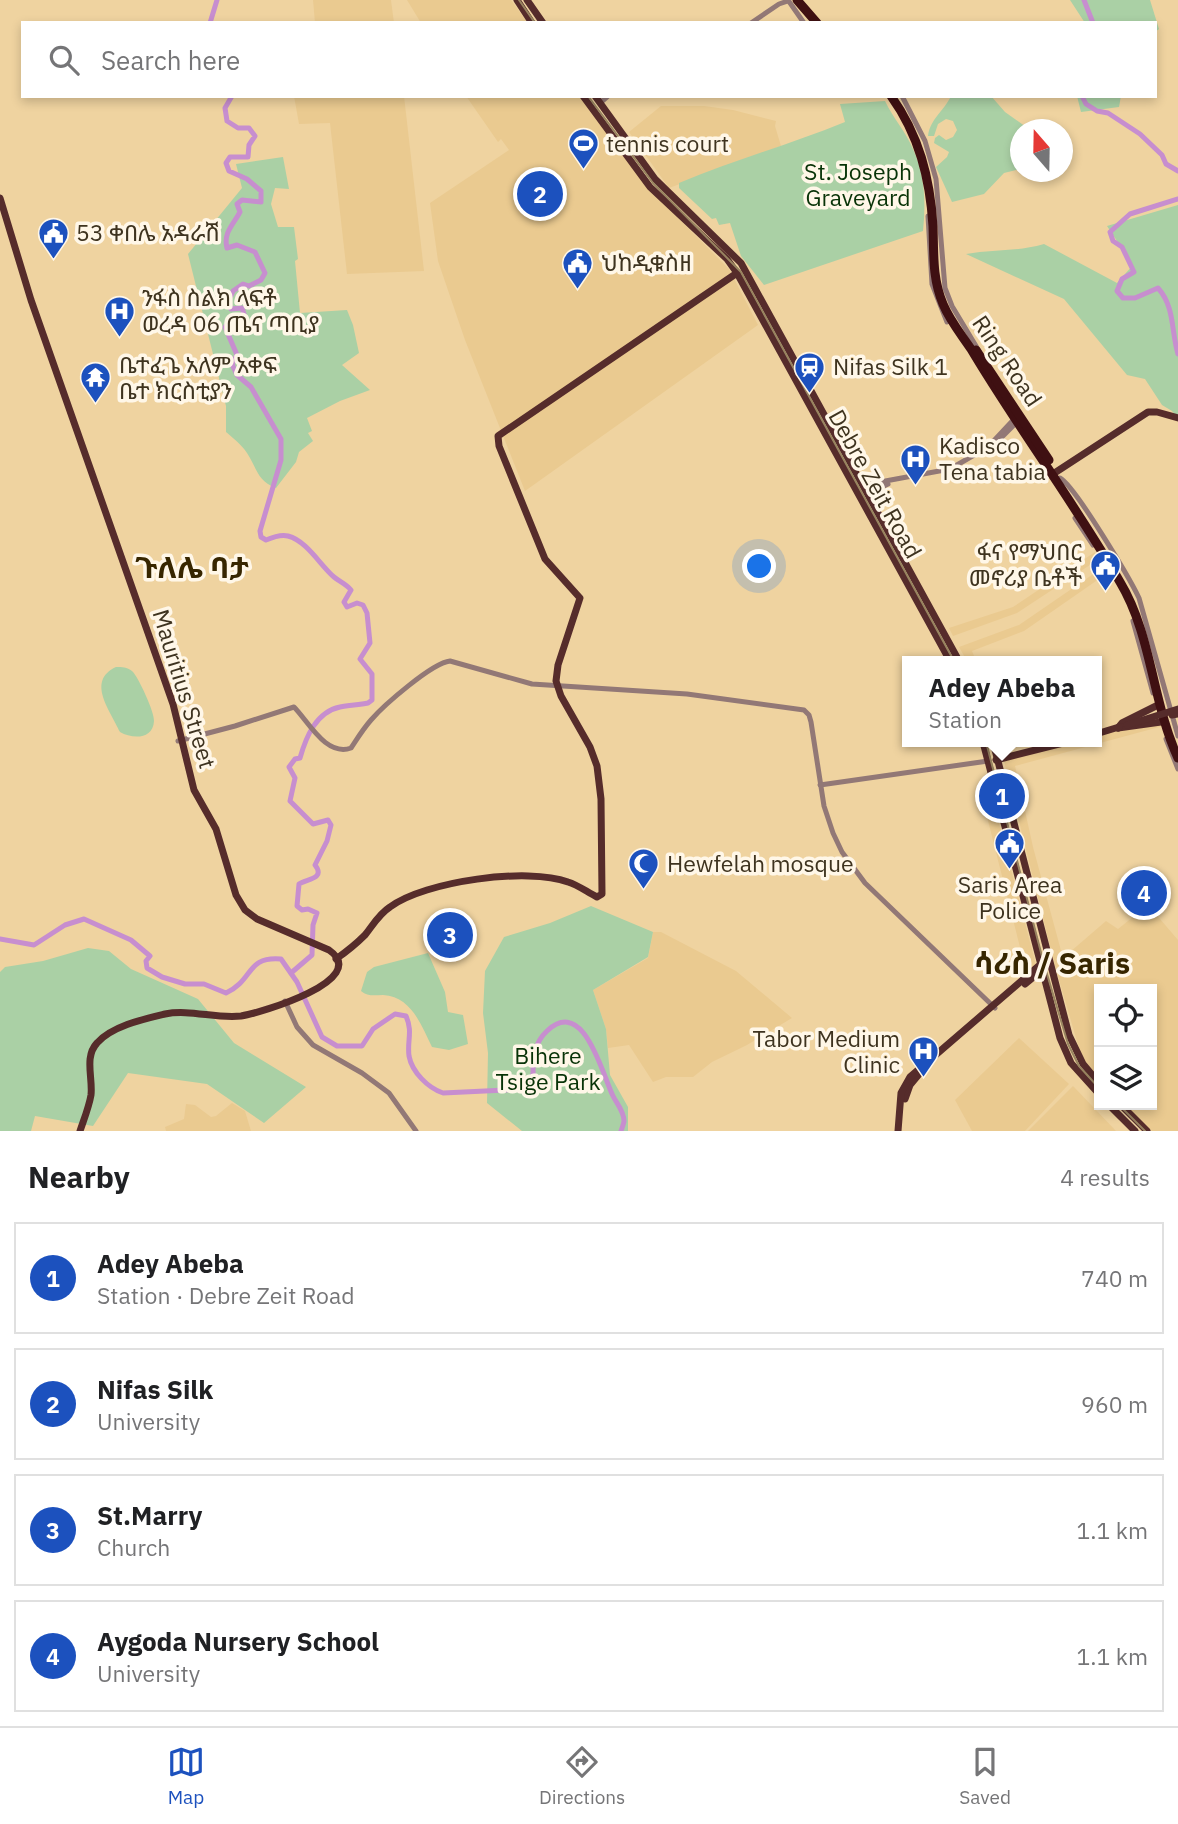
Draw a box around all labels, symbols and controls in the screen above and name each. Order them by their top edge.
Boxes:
search box [21,21,1157,98]
icon: search [45,41,83,79]
text: Search here [101,43,240,77]
north arrow [1010,119,1073,182]
sports icon: tennis court [566,127,600,171]
place label: tennis court [606,128,729,158]
park label: St. Joseph Graveyard [804,156,912,212]
pin: 2 [517,168,563,220]
public building icon: 53 ቀበሌ አዳራሽ [36,216,70,260]
place label: 53 ቀበሌ አዳራሽ [76,217,220,247]
public building icon: ህከዲቁስዘ [561,246,595,290]
place label: ህከዲቁስዘ [601,247,692,277]
place label: ንፋስ ስልክ ላፍቶ ወረዳ 06 ጤና ጣቢያ [142,282,319,338]
hospital icon: ንፋስ ስልክ ላፍቶ ወረዳ 06 ጤና ጣቢያ [102,294,136,338]
street label: Ring Road [966,309,1049,412]
place label: ቤተፈጌ አለም አቀፍ ቤተ ክርስቲያን [119,349,277,405]
station icon: Nifas Silk 1 [793,350,827,394]
place label: Nifas Silk 1 [833,351,948,381]
temple icon: ቤተፈጌ አለም አቀፍ ቤተ ክርስቲያን [79,361,113,405]
street label: Debre Zeit Road [823,404,929,563]
place label: Kadisco Tena tabia [939,430,1046,486]
hospital icon: Kadisco Tena tabia [899,442,933,486]
place label: ፋና የማህበር መኖሪያ ቤቶች [969,536,1082,592]
district label: ጉለሌ ባታ [135,547,249,586]
public building icon: ፋና የማህበር መኖሪያ ቤቶች [1088,548,1122,592]
your location [742,549,776,583]
street label: Mauritius Street [147,606,223,772]
popup [902,656,1102,747]
text: Adey Abeba [929,670,1075,704]
text: Station [929,704,1002,734]
pin: 1 [979,770,1025,822]
public building icon: Saris Area Police [993,827,1027,871]
mosque icon: Hewfelah mosque [627,847,661,891]
place label: Hewfelah mosque [667,848,854,878]
pin: 4 [1121,867,1167,919]
place label: Saris Area Police [958,869,1062,925]
pin: 3 [427,909,473,961]
district label: ሳሪስ / Saris [974,943,1130,982]
map controls [1094,984,1157,1110]
button: locate [1094,984,1157,1047]
place label: Tabor Medium Clinic [753,1023,900,1079]
hospital icon: Tabor Medium Clinic [906,1035,940,1079]
park label: Bihere Tsige Park [495,1040,601,1096]
button: layers [1094,1047,1157,1110]
text: Nearby [28,1157,130,1196]
text: 4 results [1060,1162,1150,1192]
text: Adey Abeba [97,1246,244,1280]
text: 1 [46,1263,60,1293]
text: 740 m [1081,1263,1148,1293]
text: Station · Debre Zeit Road [97,1280,355,1310]
text: Nifas Silk [97,1372,213,1406]
text: 2 [46,1389,60,1419]
text: 960 m [1081,1389,1148,1419]
text: University [97,1406,200,1436]
text: St.Marry [97,1498,202,1532]
text: 3 [46,1515,60,1545]
text: 1.1 km [1077,1515,1148,1545]
text: Church [97,1532,170,1562]
text: Aygoda Nursery School [97,1624,379,1658]
text: 4 [46,1641,60,1671]
text: 1.1 km [1077,1641,1148,1671]
text: University [97,1658,200,1688]
tab: Map [167,1743,205,1809]
tab: Directions [539,1743,625,1809]
tab: Saved [959,1743,1011,1809]

